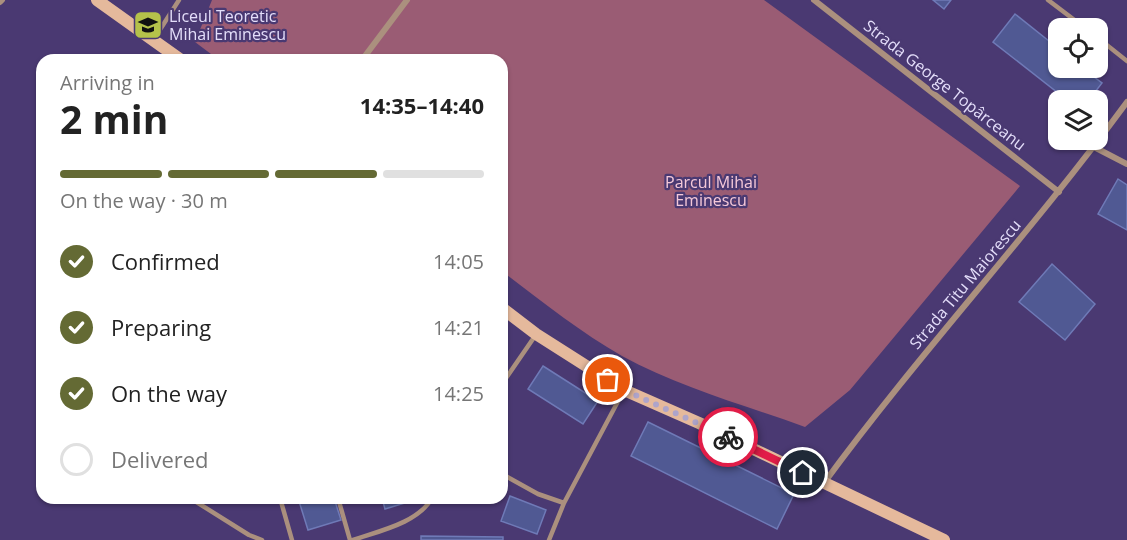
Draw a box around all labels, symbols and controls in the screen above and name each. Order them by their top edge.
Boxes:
place label: Liceul Teoretic Mihai Eminescu [169,5,286,45]
school or university icon: Liceul Teoretic Mihai Eminescu [132,9,164,41]
street label: Strada George Topârceanu [859,15,1031,155]
map controls [1048,18,1108,150]
button: locate [1048,18,1108,78]
text: Arriving in [60,69,155,96]
text: 14:35–14:40 [360,90,484,120]
button: layers [1048,90,1108,150]
text: 2 min [60,92,168,145]
park label: Parcul Mihai Eminescu [665,171,757,211]
text: On the way · 30 m [60,187,228,214]
street label: Strada Titu Maiorescu [904,215,1026,353]
icon: check [60,245,93,278]
text: Confirmed [111,246,220,276]
text: 14:05 [433,248,484,275]
icon: check [60,311,93,344]
text: Preparing [111,312,211,342]
text: 14:21 [433,314,484,341]
pin [582,354,633,405]
icon: bag [591,363,624,396]
icon: check [60,377,93,410]
text: On the way [111,378,227,408]
text: 14:25 [433,380,484,407]
courier [698,407,758,467]
icon: bike [712,421,745,454]
text: Delivered [111,444,209,474]
pin [777,447,828,498]
icon: home [786,456,819,489]

